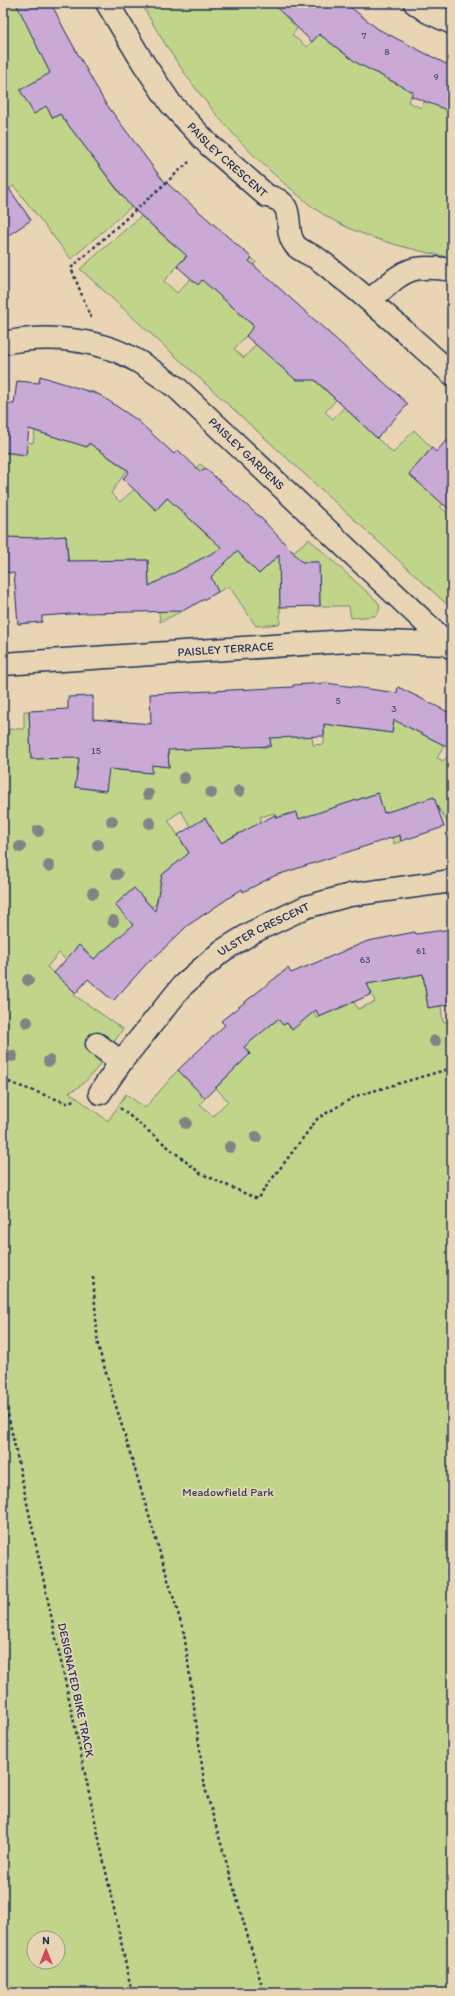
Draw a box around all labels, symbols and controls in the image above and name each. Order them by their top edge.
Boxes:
house number: 7 [362,29,367,42]
house number: 8 [384,45,390,58]
house number: 9 [433,70,439,83]
street label: PAISLEY CRESCENT [184,119,271,200]
street label: PAISLEY GARDENS [206,415,288,493]
street label: PAISLEY TERRACE [177,639,274,659]
house number: 5 [335,694,341,707]
house number: 3 [391,702,397,715]
house number: 15 [91,744,101,757]
street label: ULSTER CRESCENT [214,899,312,959]
house number: 61 [416,944,426,957]
house number: 63 [360,953,371,966]
park label: Meadowfield Park [182,1485,275,1499]
street label: DESIGNATED BIKE TRACK [55,1621,97,1759]
north arrow [26,1930,66,1970]
text: N [42,1934,50,1947]

